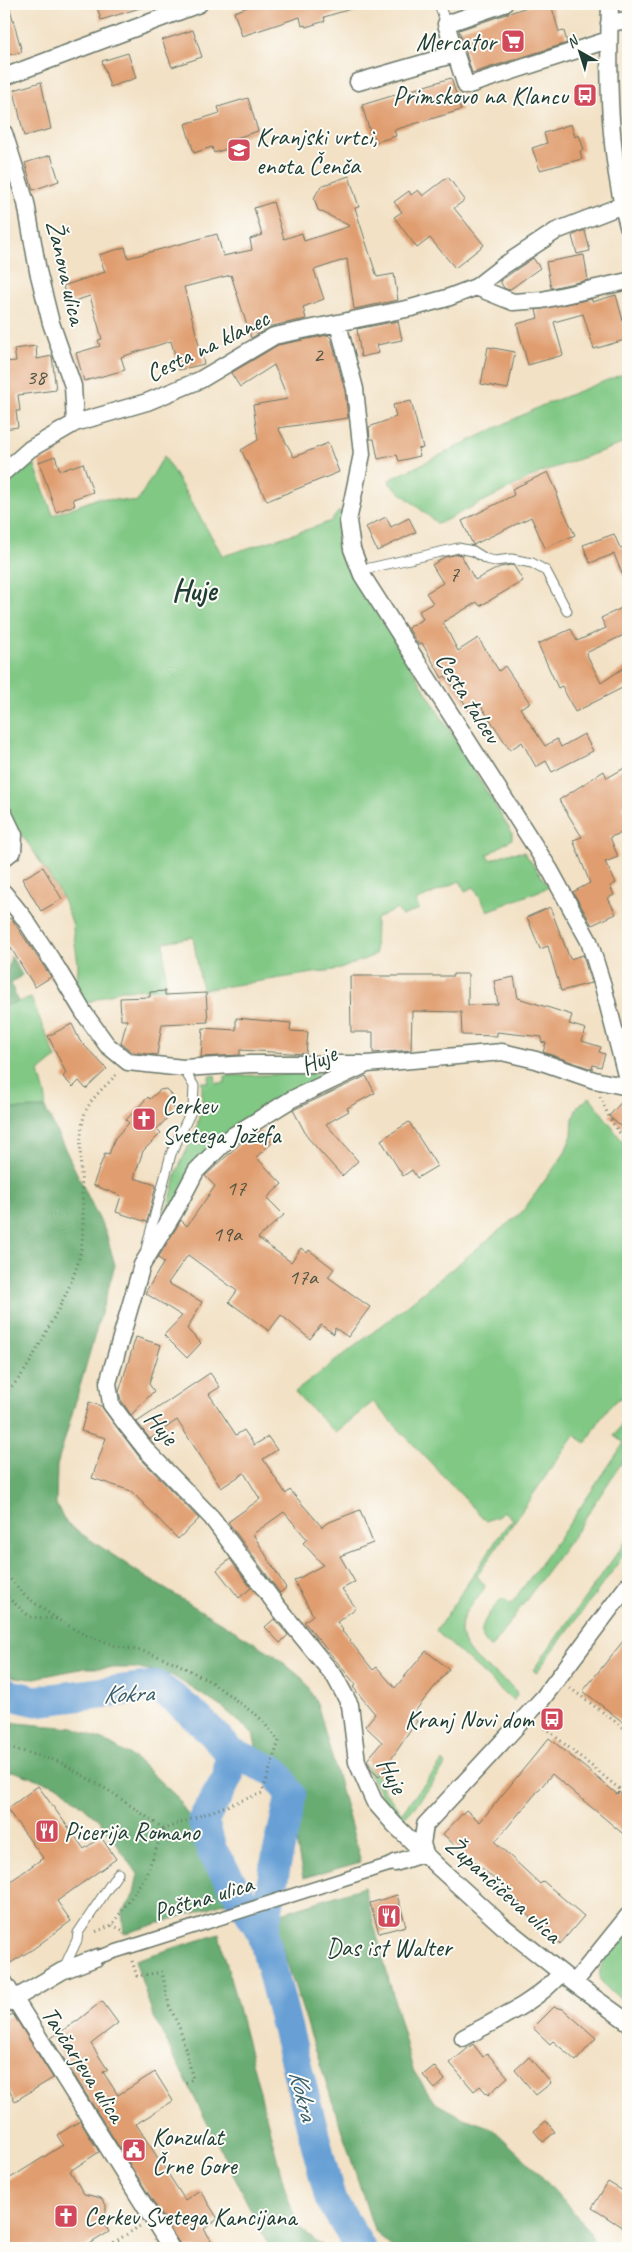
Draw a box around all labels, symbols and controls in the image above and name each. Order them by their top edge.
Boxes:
place label: Mercator [416,26,499,58]
supermarket icon: Mercator [500,28,526,54]
north arrow [554,28,604,78]
text: N [563,31,583,52]
place label: Primskovo na Klancu [393,80,570,112]
bus stop icon: Primskovo na Klancu [572,82,598,108]
place label: Kranjski vrtci, enota Čenča [256,121,378,182]
school or university icon: Kranjski vrtci, enota Čenča [226,137,252,163]
street label: Žanova ulica [39,217,94,330]
street label: Cesta na klanec [141,302,275,389]
house number: 2 [313,341,325,369]
house number: 38 [26,363,48,391]
house number: 7 [449,560,460,588]
district label: Huje [172,571,218,609]
street label: Cesta talcev [428,646,510,751]
street label: Huje [295,1037,343,1082]
place label: Cerkev Svetega Jožefa [162,1090,282,1151]
church icon: Cerkev Svetega Jožefa [131,1106,157,1132]
house number: 17 [226,1174,247,1202]
house number: 19a [212,1220,243,1248]
house number: 17a [288,1263,319,1291]
street label: Huje [137,1403,187,1453]
water label: Kokra [102,1676,156,1711]
place label: Kranj Novi dom [405,1704,535,1736]
bus stop icon: Kranj Novi dom [539,1706,565,1732]
street label: Huje [369,1752,416,1801]
place label: Picerija Romano [64,1816,201,1848]
restaurant icon: Picerija Romano [34,1818,60,1844]
street label: Župančičeva ulica [439,1829,570,1952]
street label: Poštna ulica [150,1867,259,1928]
restaurant icon: Das ist Walter [376,1903,402,1929]
place label: Das ist Walter [326,1932,454,1964]
street label: Tavčarjeva ulica [34,2001,134,2131]
water label: Kokra [281,2067,326,2126]
place label: Konzulat Črne Gore [152,2121,238,2182]
public building icon: Konzulat Črne Gore [121,2137,147,2163]
place label: Cerkev Svetega Kancijana [84,2201,299,2233]
church icon: Cerkev Svetega Kancijana [53,2203,79,2229]

